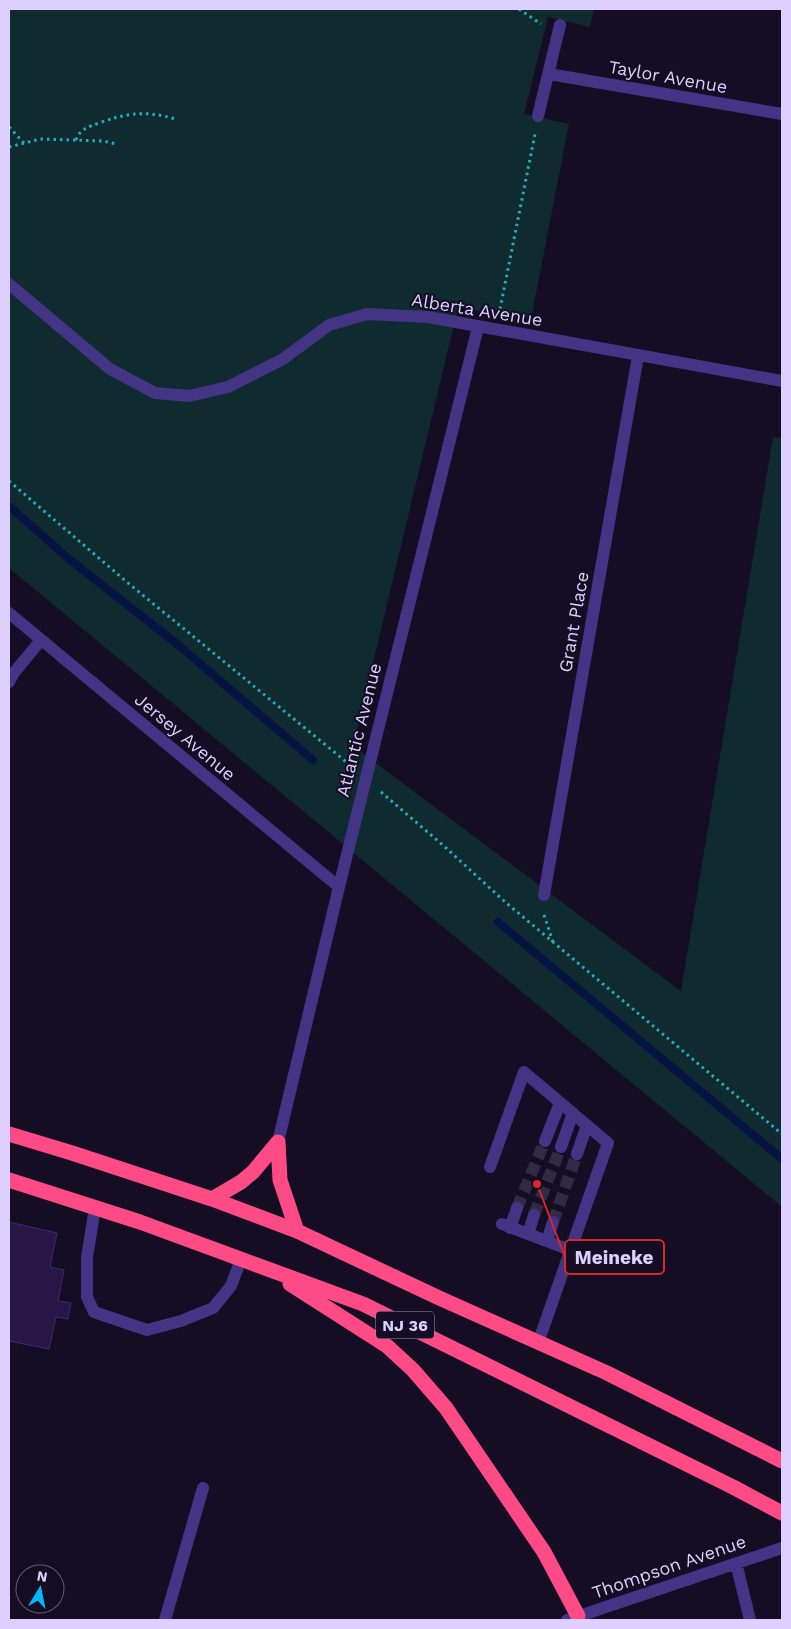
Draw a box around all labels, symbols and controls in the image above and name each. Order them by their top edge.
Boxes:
street label: Taylor Avenue [607,56,729,97]
street label: Alberta Avenue [410,289,544,330]
street label: Grant Place [554,570,593,674]
street label: Atlantic Avenue [332,661,385,799]
street label: Jersey Avenue [131,688,240,785]
callout: Meineke [565,1240,664,1274]
text: Meineke [575,1246,653,1269]
road number: NJ 36 [376,1312,434,1338]
street label: Thompson Avenue [589,1530,749,1603]
north arrow [15,1564,65,1614]
text: N [36,1567,49,1585]

